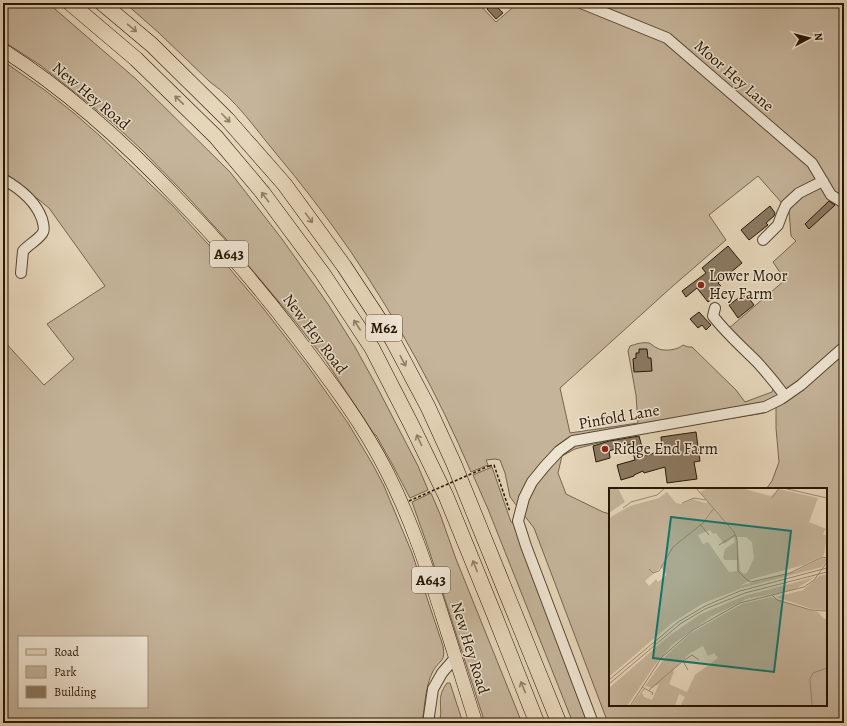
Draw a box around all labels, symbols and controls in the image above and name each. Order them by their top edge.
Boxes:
north arrow [789,18,829,58]
one-way arrow [126,24,137,33]
text: N [810,32,826,42]
street label: Moor Hey Lane [689,35,779,117]
street label: New Hey Road [47,57,135,135]
one-way arrow [174,95,184,105]
one-way arrow [221,113,231,123]
one-way arrow [261,191,270,202]
one-way arrow [304,212,313,223]
road number: A643 [210,241,248,267]
place label: Lower Moor Hey Farm [709,265,788,305]
marker: Lower Moor Hey Farm [696,280,706,290]
street label: New Hey Road [278,289,353,379]
road number: M62 [366,315,402,341]
one-way arrow [353,320,361,331]
one-way arrow [400,355,408,367]
street label: Pinfold Lane [577,399,661,435]
one-way arrow [415,434,422,446]
place label: Ridge End Farm [613,438,718,460]
marker: Ridge End Farm [600,444,610,454]
inset map [609,488,827,706]
one-way arrow [470,561,478,573]
road number: A643 [412,567,450,593]
street label: New Hey Road [446,599,495,697]
legend [18,636,148,708]
text: Road [54,644,80,660]
text: Park [54,664,77,680]
one-way arrow [519,681,527,693]
text: Building [54,684,96,700]

